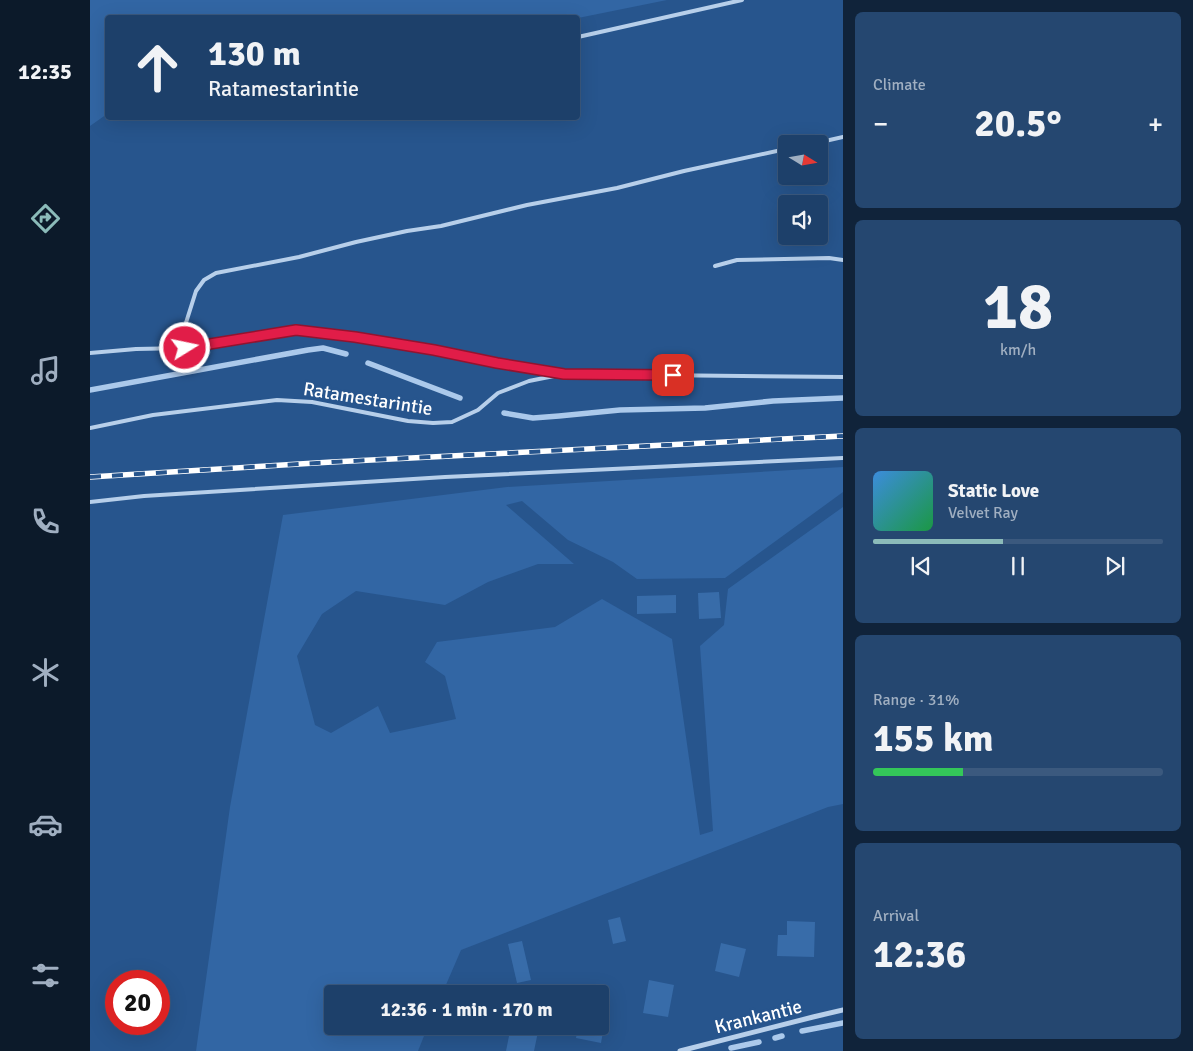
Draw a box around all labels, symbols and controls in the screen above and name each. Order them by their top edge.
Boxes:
text: 130 m [208,32,301,75]
icon: ahead [125,35,190,100]
text: 12:35 [18,58,72,85]
text: Ratamestarintie [208,75,359,102]
text: Climate [873,75,926,95]
text: 20.5° [974,100,1062,147]
text: − [873,107,888,141]
text: + [1148,107,1163,141]
north arrow [778,135,828,185]
map controls [778,135,828,245]
button: sound [778,195,828,245]
icon: directions [28,201,63,236]
text: 18 [983,267,1053,347]
position arrow [158,321,210,373]
text: km/h [1000,340,1036,360]
icon: music [28,353,63,388]
pin [652,354,694,396]
icon: arrive [659,361,687,389]
street label: Ratamestarintie [302,377,434,421]
text: Static Love [948,479,1039,503]
text: Velvet Ray [948,503,1018,523]
icon: phone [28,504,63,539]
icon: previous [907,552,935,580]
icon: pause [1004,552,1032,580]
icon: next [1101,552,1129,580]
icon: climate [28,655,63,690]
text: Range · 31% [873,690,959,710]
text: 155 km [873,715,994,762]
icon: car [28,807,63,842]
text: Arrival [873,906,919,926]
text: 12:36 [873,931,966,978]
icon: filters [28,958,63,993]
speed limit sign: 20 [105,970,170,1035]
street label: Krankantie [712,995,804,1039]
text: 12:36 · 1 min · 170 m [380,998,553,1022]

